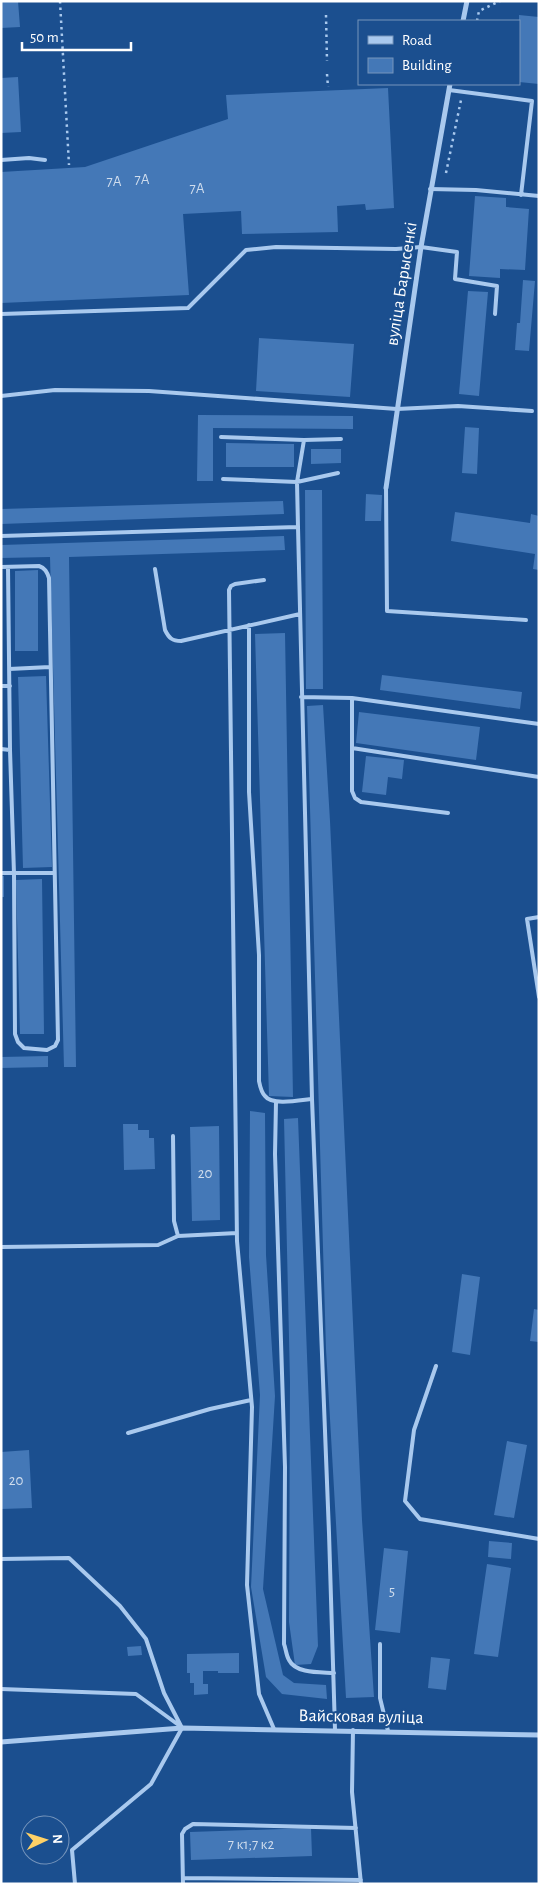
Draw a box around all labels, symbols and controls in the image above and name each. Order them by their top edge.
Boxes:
scale bar [22,20,131,52]
legend [358,20,520,85]
text: 50 m [30,30,59,45]
text: Road [402,33,432,48]
text: Building [402,58,452,73]
house number: 7А [134,172,150,187]
house number: 7А [106,174,122,189]
house number: 7А [189,181,205,196]
street label: вуліца Барысенкі [383,221,421,347]
house number: 20 [198,1166,212,1181]
house number: 20 [9,1473,23,1488]
house number: 5 [389,1584,395,1599]
street label: Вайсковая вуліца [298,1707,424,1727]
north arrow [20,1815,70,1865]
text: N [50,1834,64,1845]
house number: 7 к1;7 к2 [228,1837,274,1852]

